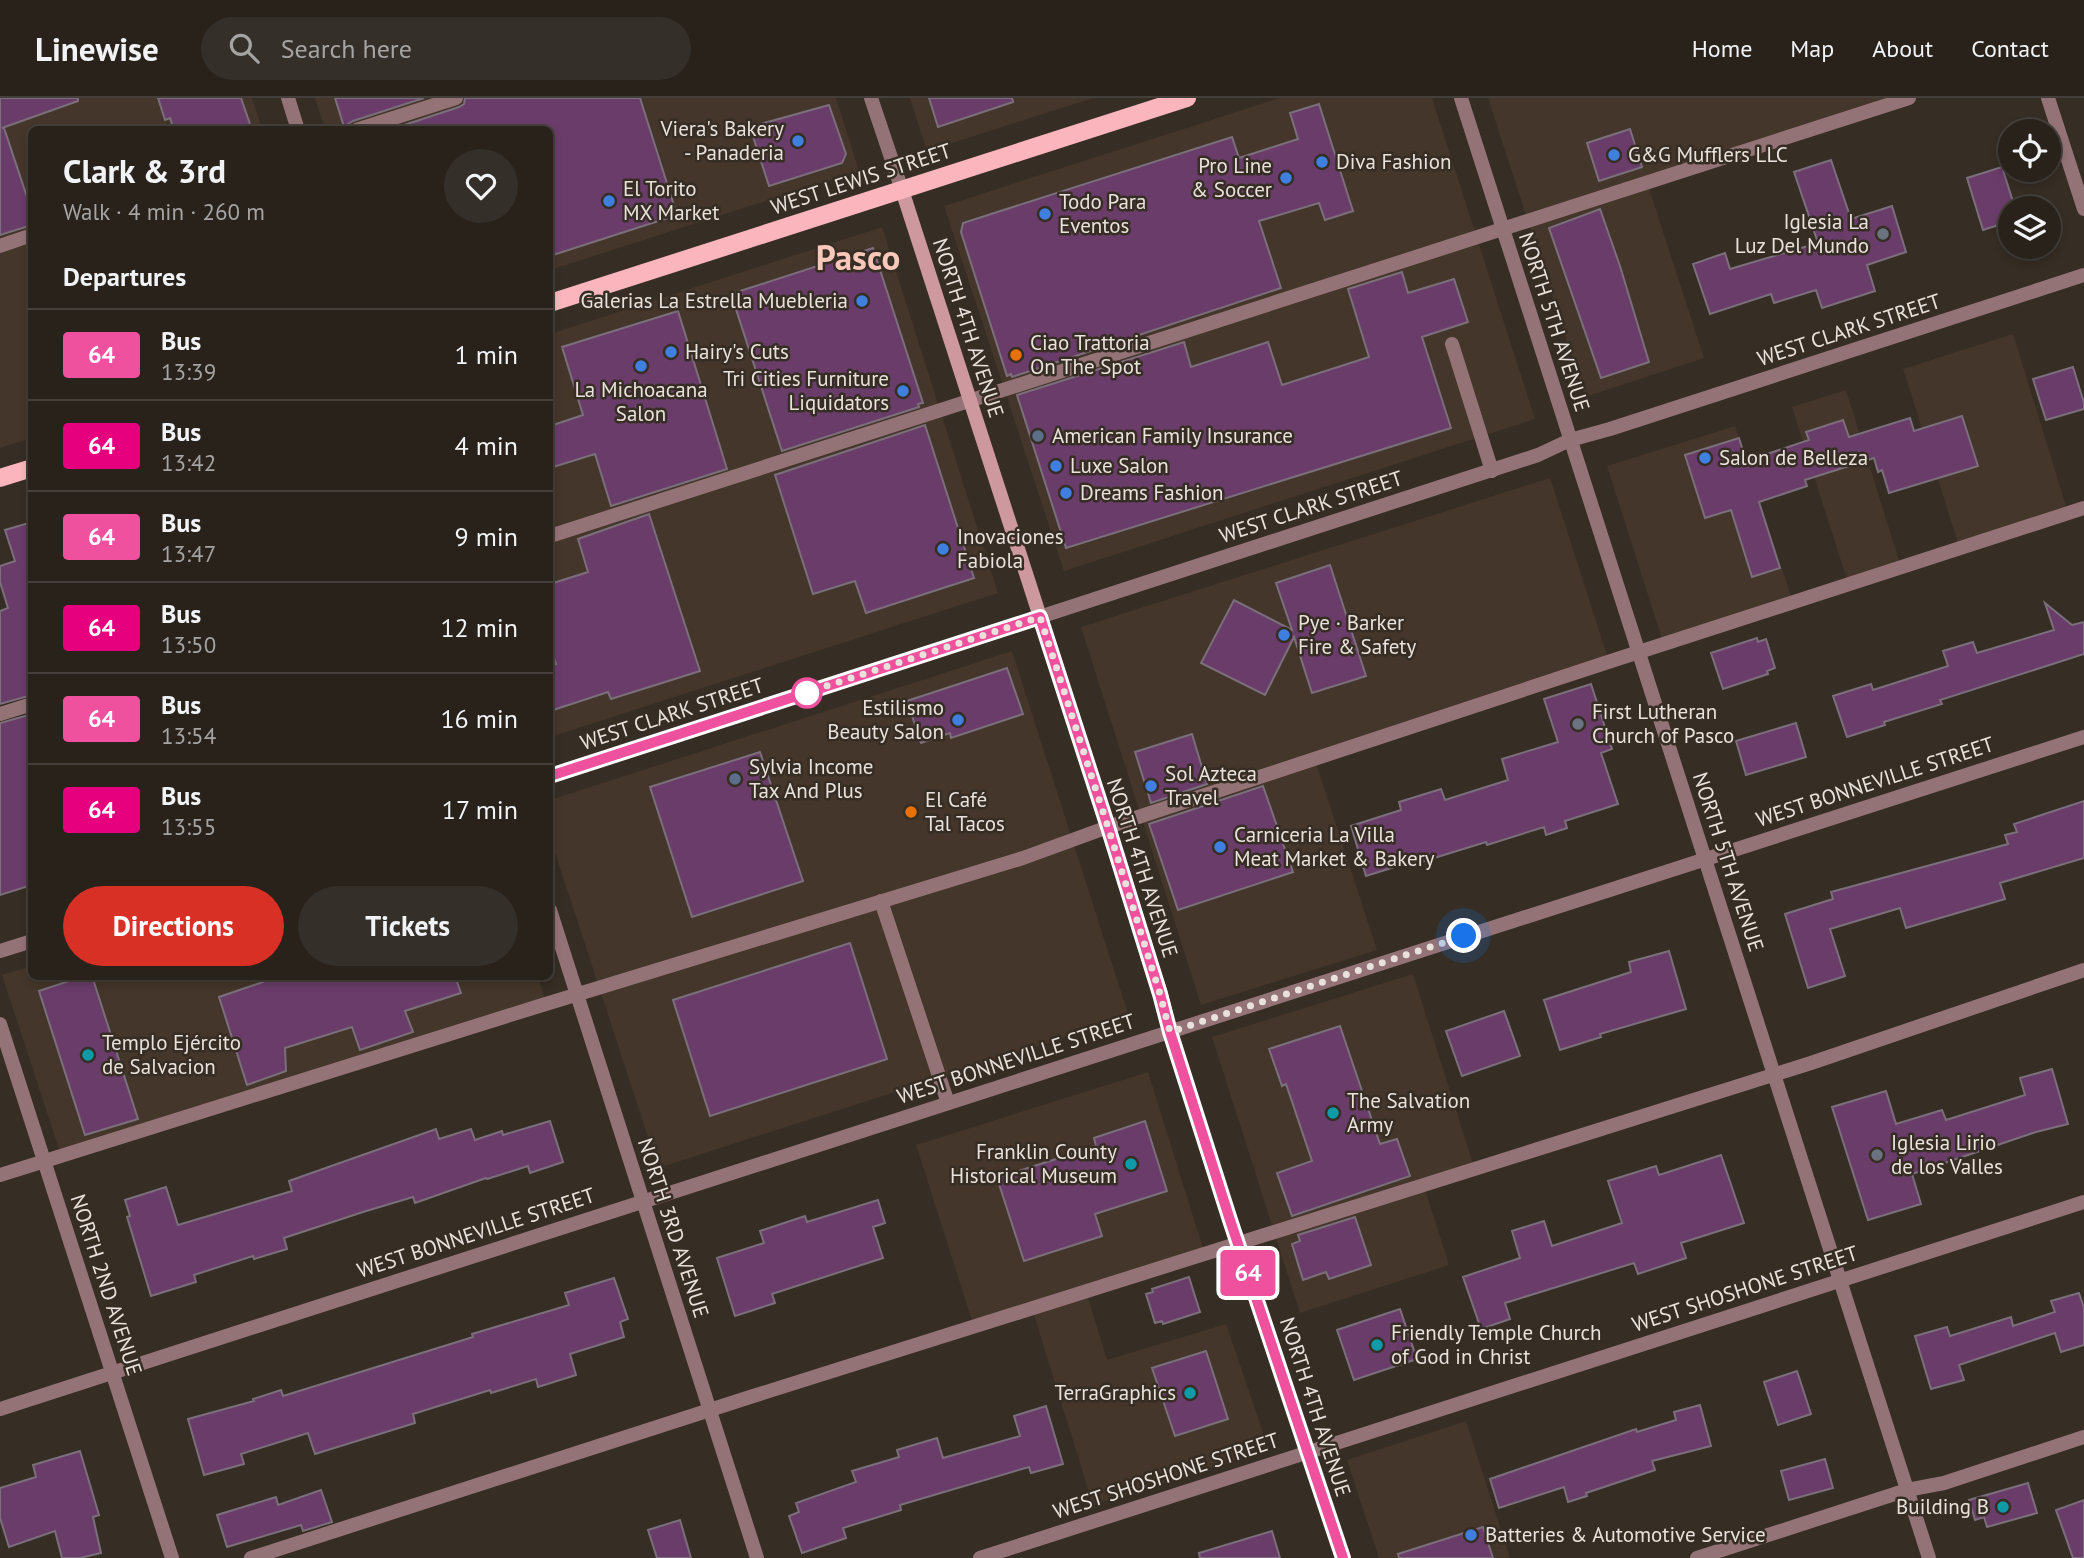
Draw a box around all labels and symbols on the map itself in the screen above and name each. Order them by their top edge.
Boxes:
place label: Viera's Bakery - Panaderia [660,115,784,166]
marker: Viera's Bakery - Panaderia [790,133,806,149]
street label: WEST LEWIS STREET [767,137,955,220]
place label: G&G Mufflers LLC [1628,141,1788,168]
marker: G&G Mufflers LLC [1606,147,1622,163]
place label: Diva Fashion [1336,148,1451,175]
place label: Pro Line & Soccer [1191,152,1272,203]
marker: Diva Fashion [1314,154,1330,170]
marker: Pro Line & Soccer [1278,170,1294,186]
place label: El Torito MX Market [623,175,719,226]
place label: Todo Para Eventos [1059,188,1146,239]
marker: El Torito MX Market [601,193,617,209]
marker: Todo Para Eventos [1037,206,1053,222]
place label: Iglesia La Luz Del Mundo [1735,208,1869,259]
marker: Iglesia La Luz Del Mundo [1875,226,1891,242]
street label: NORTH 5TH AVENUE [1513,229,1596,415]
district label: Pasco [816,234,900,280]
street label: NORTH 4TH AVENUE [927,235,1010,421]
place label: Galerias La Estrella Muebleria [581,287,848,314]
street label: WEST CLARK STREET [1754,287,1944,372]
marker: Galerias La Estrella Muebleria [854,293,870,309]
place label: Ciao Trattoria On The Spot [1030,329,1150,380]
place label: Hairy's Cuts [685,338,789,365]
marker: Hairy's Cuts [663,344,679,360]
marker: Ciao Trattoria On The Spot [1008,347,1024,363]
marker: La Michoacana Salon [633,358,649,374]
place label: Tri Cities Furniture Liquidators [723,365,889,416]
place label: La Michoacana Salon [574,376,708,427]
marker: Tri Cities Furniture Liquidators [895,383,911,399]
place label: American Family Insurance [1052,422,1293,449]
marker: American Family Insurance [1030,428,1046,444]
place label: Salon de Belleza [1719,444,1868,471]
marker: Salon de Belleza [1697,450,1713,466]
place label: Luxe Salon [1070,452,1169,479]
marker: Luxe Salon [1048,458,1064,474]
street label: WEST CLARK STREET [1216,464,1406,549]
place label: Dreams Fashion [1080,479,1223,506]
marker: Dreams Fashion [1058,485,1074,501]
place label: Inovaciones Fabiola [957,523,1064,574]
marker: Inovaciones Fabiola [935,541,951,557]
place label: Pye · Barker Fire & Safety [1298,609,1416,660]
marker: Pye · Barker Fire & Safety [1276,627,1292,643]
street label: WEST CLARK STREET [577,671,767,756]
unlabelled marker [792,678,822,708]
place label: Estilismo Beauty Salon [827,694,944,745]
place label: First Lutheran Church of Pasco [1592,698,1734,749]
marker: Estilismo Beauty Salon [950,712,966,728]
marker: First Lutheran Church of Pasco [1570,716,1586,732]
street label: WEST BONNEVILLE STREET [1753,730,1997,833]
place label: Sylvia Income Tax And Plus [749,753,873,804]
place label: Sol Azteca Travel [1165,760,1257,811]
street label: NORTH 5TH AVENUE [1687,769,1770,955]
marker: Sylvia Income Tax And Plus [727,771,743,787]
street label: NORTH 4TH AVENUE [1101,775,1184,961]
marker: Sol Azteca Travel [1143,778,1159,794]
place label: El Café Tal Tacos [925,786,1005,837]
marker: El Café Tal Tacos [903,804,919,820]
place label: Carniceria La Villa Meat Market & Bakery [1234,821,1435,872]
marker: Carniceria La Villa Meat Market & Bakery [1212,839,1228,855]
your location [1446,918,1481,953]
street label: WEST BONNEVILLE STREET [894,1007,1138,1110]
place label: Templo Ejército de Salvacion [102,1029,241,1080]
marker: Templo Ejército de Salvacion [80,1047,96,1063]
place label: The Salvation Army [1347,1087,1470,1138]
marker: The Salvation Army [1325,1105,1341,1121]
place label: Iglesia Lirio de los Valles [1891,1129,2003,1180]
street label: NORTH 3RD AVENUE [632,1135,715,1321]
place label: Franklin County Historical Museum [950,1138,1117,1189]
marker: Iglesia Lirio de los Valles [1869,1147,1885,1163]
marker: Franklin County Historical Museum [1123,1156,1139,1172]
street label: WEST BONNEVILLE STREET [354,1181,598,1284]
street label: NORTH 2ND AVENUE [64,1191,149,1379]
street label: WEST SHOSHONE STREET [1628,1239,1862,1338]
line badge: 64 [1216,1250,1280,1296]
street label: NORTH 4TH AVENUE [1274,1314,1357,1500]
place label: Friendly Temple Church of God in Christ [1391,1319,1602,1370]
marker: Friendly Temple Church of God in Christ [1369,1337,1385,1353]
place label: TerraGraphics [1054,1379,1176,1406]
marker: TerraGraphics [1182,1385,1198,1401]
street label: WEST SHOSHONE STREET [1049,1426,1283,1525]
place label: Building B [1896,1493,1989,1520]
marker: Building B [1995,1499,2011,1515]
place label: Batteries & Automotive Service [1485,1521,1766,1548]
marker: Batteries & Automotive Service [1463,1527,1479,1543]

